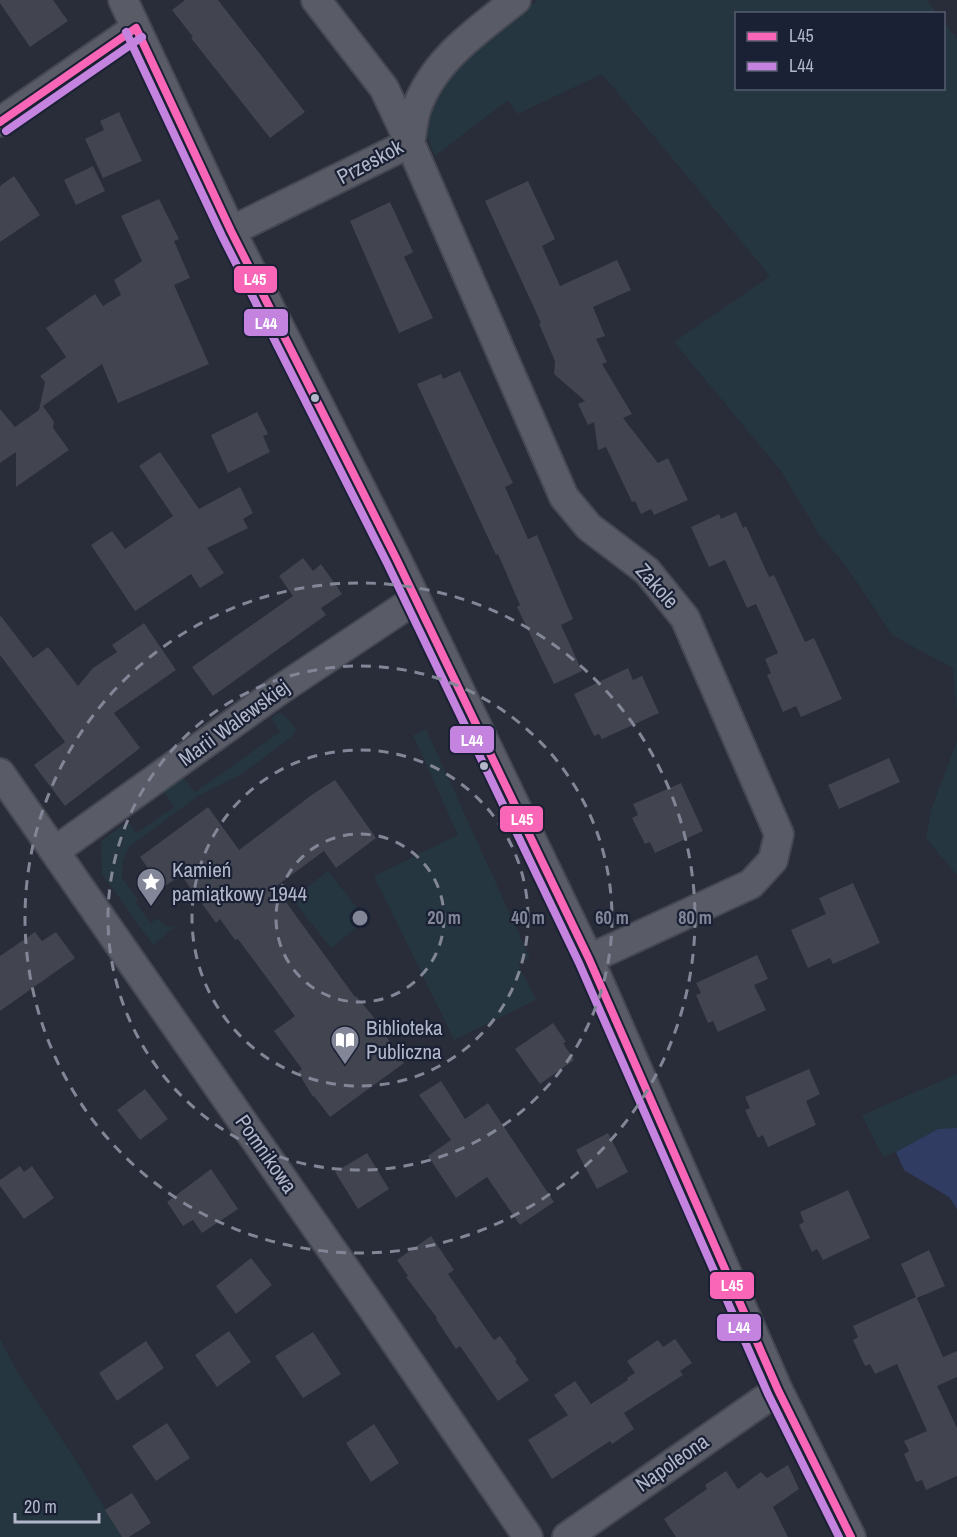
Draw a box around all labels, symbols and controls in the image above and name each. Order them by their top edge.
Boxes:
legend [735,12,945,90]
text: L45 [789,23,814,48]
text: L44 [789,53,814,78]
street label: Przeskok [332,132,408,191]
line badge: L45 [233,265,278,294]
text: L45 [244,268,266,290]
line badge: L44 [243,308,289,337]
text: L44 [255,312,278,334]
unlabelled marker [309,392,321,404]
street label: Zakole [629,557,685,615]
street label: Marii Walewskiej [172,673,295,773]
line badge: L44 [449,725,495,754]
text: L44 [461,729,484,751]
unlabelled marker [478,760,490,772]
line badge: L45 [499,805,544,833]
text: L45 [511,808,533,830]
place label: Kamień pamiątkowy 1944 [172,855,307,908]
place icon: Kamień pamiątkowy 1944 [135,866,167,908]
text: 20 m [427,905,461,930]
text: 40 m [511,905,545,930]
text: 60 m [595,905,629,930]
text: 80 m [678,905,712,930]
centre of rings [350,908,370,928]
place label: Biblioteka Publiczna [366,1013,443,1066]
library icon: Biblioteka Publiczna [329,1024,361,1066]
street label: Pomnikowa [229,1109,304,1199]
line badge: L45 [709,1271,755,1300]
text: L45 [721,1274,743,1296]
line badge: L44 [716,1313,762,1342]
text: L44 [728,1316,751,1338]
street label: Napoleona [629,1427,714,1498]
scale bar [15,1486,99,1524]
text: 20 m [24,1494,57,1519]

